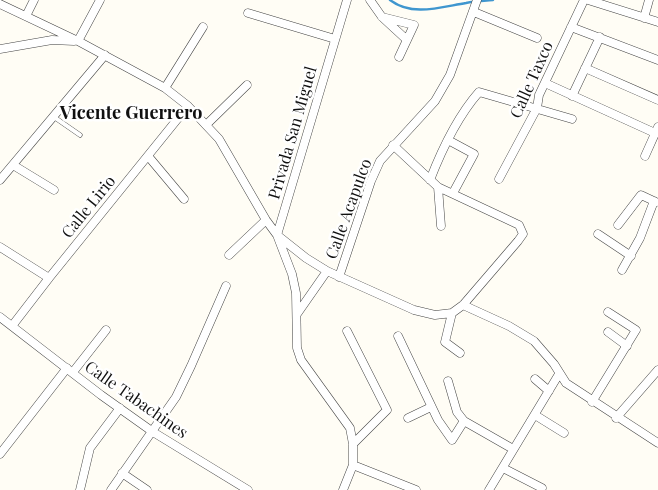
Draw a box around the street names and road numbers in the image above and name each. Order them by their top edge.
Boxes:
street label: Calle Taxco [506,39,558,121]
street label: Privada San Miguel [265,64,321,202]
street label: Calle Acapulco [322,156,376,262]
street label: Calle Lirio [58,172,120,242]
street label: Calle Tabachines [81,357,191,443]

